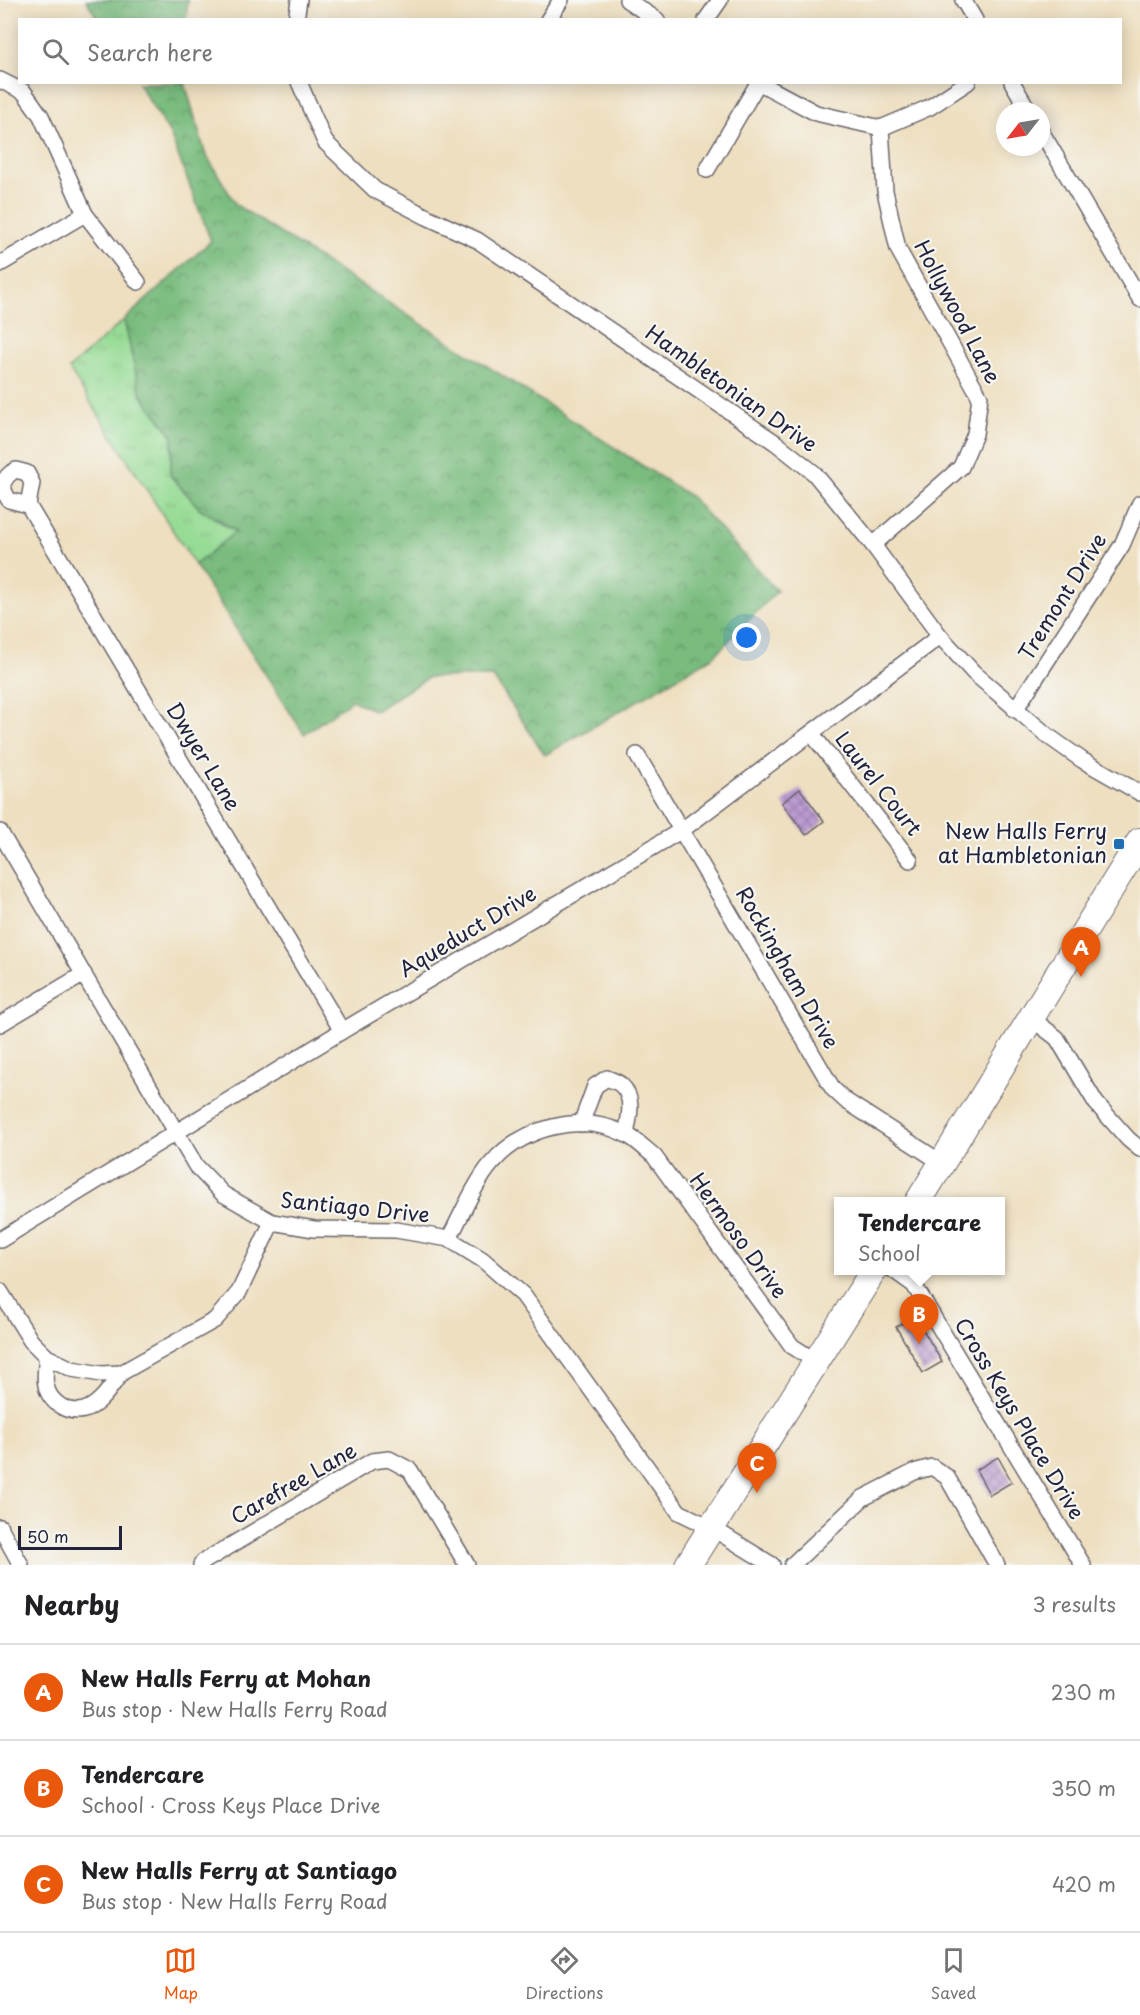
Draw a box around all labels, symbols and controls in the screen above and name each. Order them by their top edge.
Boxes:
search box [18,18,1122,84]
icon: search [39,35,72,68]
text: Search here [87,35,213,68]
north arrow [996,102,1050,156]
street label: Hollywood Lane [907,234,1010,389]
street label: Hambletonian Drive [640,316,825,459]
street label: Tremont Drive [1009,526,1113,666]
your location [732,623,761,652]
street label: Dwyer Lane [160,695,250,817]
street label: Laurel Court [828,724,931,842]
place label: New Halls Ferry at Hambletonian [938,814,1107,870]
marker: New Halls Ferry at Hambletonian [1112,837,1126,851]
street label: Aqueduct Drive [392,877,542,984]
street label: Rockingham Drive [729,880,848,1054]
pin: A [1062,928,1100,977]
street label: Hermoso Drive [683,1165,796,1304]
street label: Santiago Drive [279,1182,431,1230]
popup [834,1197,1005,1275]
text: Tendercare [858,1205,981,1238]
text: School [858,1238,921,1268]
pin: B [900,1294,938,1344]
street label: Cross Keys Place Drive [948,1311,1094,1525]
street label: Carefree Lane [224,1433,362,1531]
pin: C [738,1444,777,1493]
scale bar [18,1523,122,1550]
text: 50 m [27,1524,68,1548]
text: Nearby [24,1585,119,1624]
text: 3 results [1033,1589,1116,1619]
text: New Halls Ferry at Mohan [81,1661,371,1694]
text: A [36,1677,51,1707]
text: 230 m [1051,1677,1116,1707]
text: Bus stop · New Halls Ferry Road [81,1694,388,1724]
text: Tendercare [81,1757,204,1790]
text: B [37,1773,50,1803]
text: 350 m [1051,1773,1116,1803]
text: School · Cross Keys Place Drive [81,1790,380,1820]
text: New Halls Ferry at Santiago [81,1853,397,1886]
text: C [36,1869,51,1899]
text: 420 m [1052,1869,1116,1899]
text: Bus stop · New Halls Ferry Road [81,1886,388,1916]
tab: Map [164,1944,198,2004]
tab: Directions [525,1944,603,2004]
tab: Saved [931,1944,976,2004]

